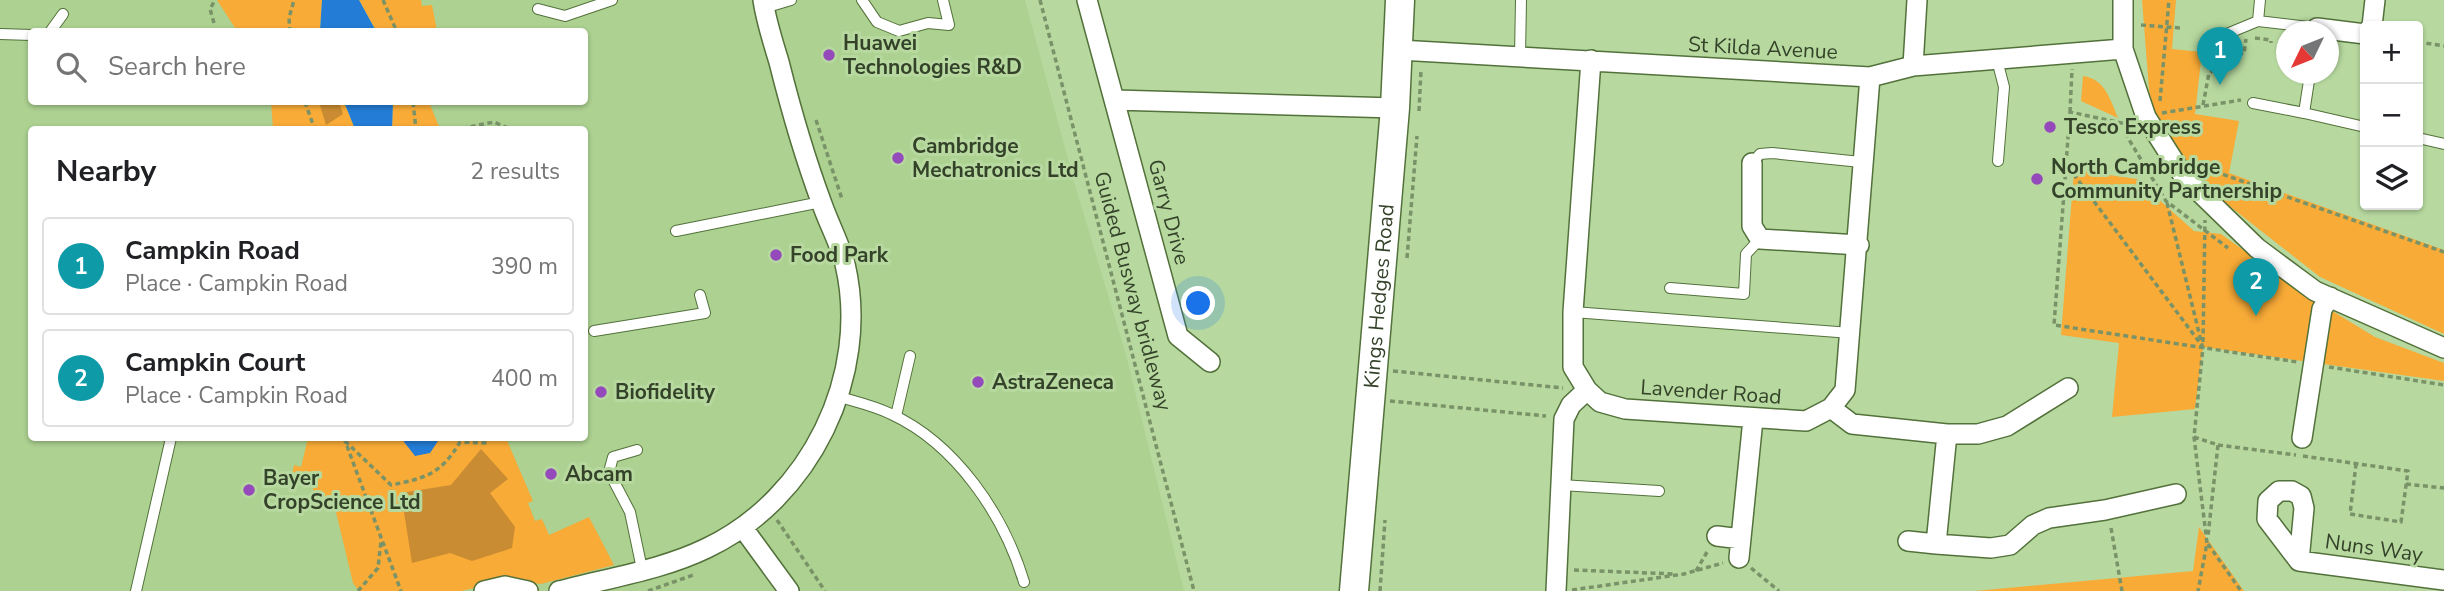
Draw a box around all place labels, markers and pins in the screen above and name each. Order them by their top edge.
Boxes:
pin: 1 [2197,27,2243,85]
place label: Huawei Technologies R&D [843,29,1022,81]
marker: Huawei Technologies R&D [821,47,837,63]
place label: Tesco Express [2064,113,2201,141]
marker: Tesco Express [2042,119,2058,135]
place label: Cambridge Mechatronics Ltd [912,132,1079,184]
marker: Cambridge Mechatronics Ltd [890,150,906,166]
place label: North Cambridge Community Partnership [2051,153,2282,205]
marker: North Cambridge Community Partnership [2029,171,2045,187]
place label: Food Park [790,241,889,269]
marker: Food Park [768,247,784,263]
pin: 2 [2233,258,2279,316]
place label: AstraZeneca [992,368,1114,396]
marker: AstraZeneca [970,374,986,390]
place label: Biofidelity [615,378,716,406]
marker: Biofidelity [593,384,609,400]
place label: Abcam [565,460,633,488]
place label: Bayer CropScience Ltd [263,464,421,516]
marker: Abcam [543,466,559,482]
marker: Bayer CropScience Ltd [241,482,257,498]

